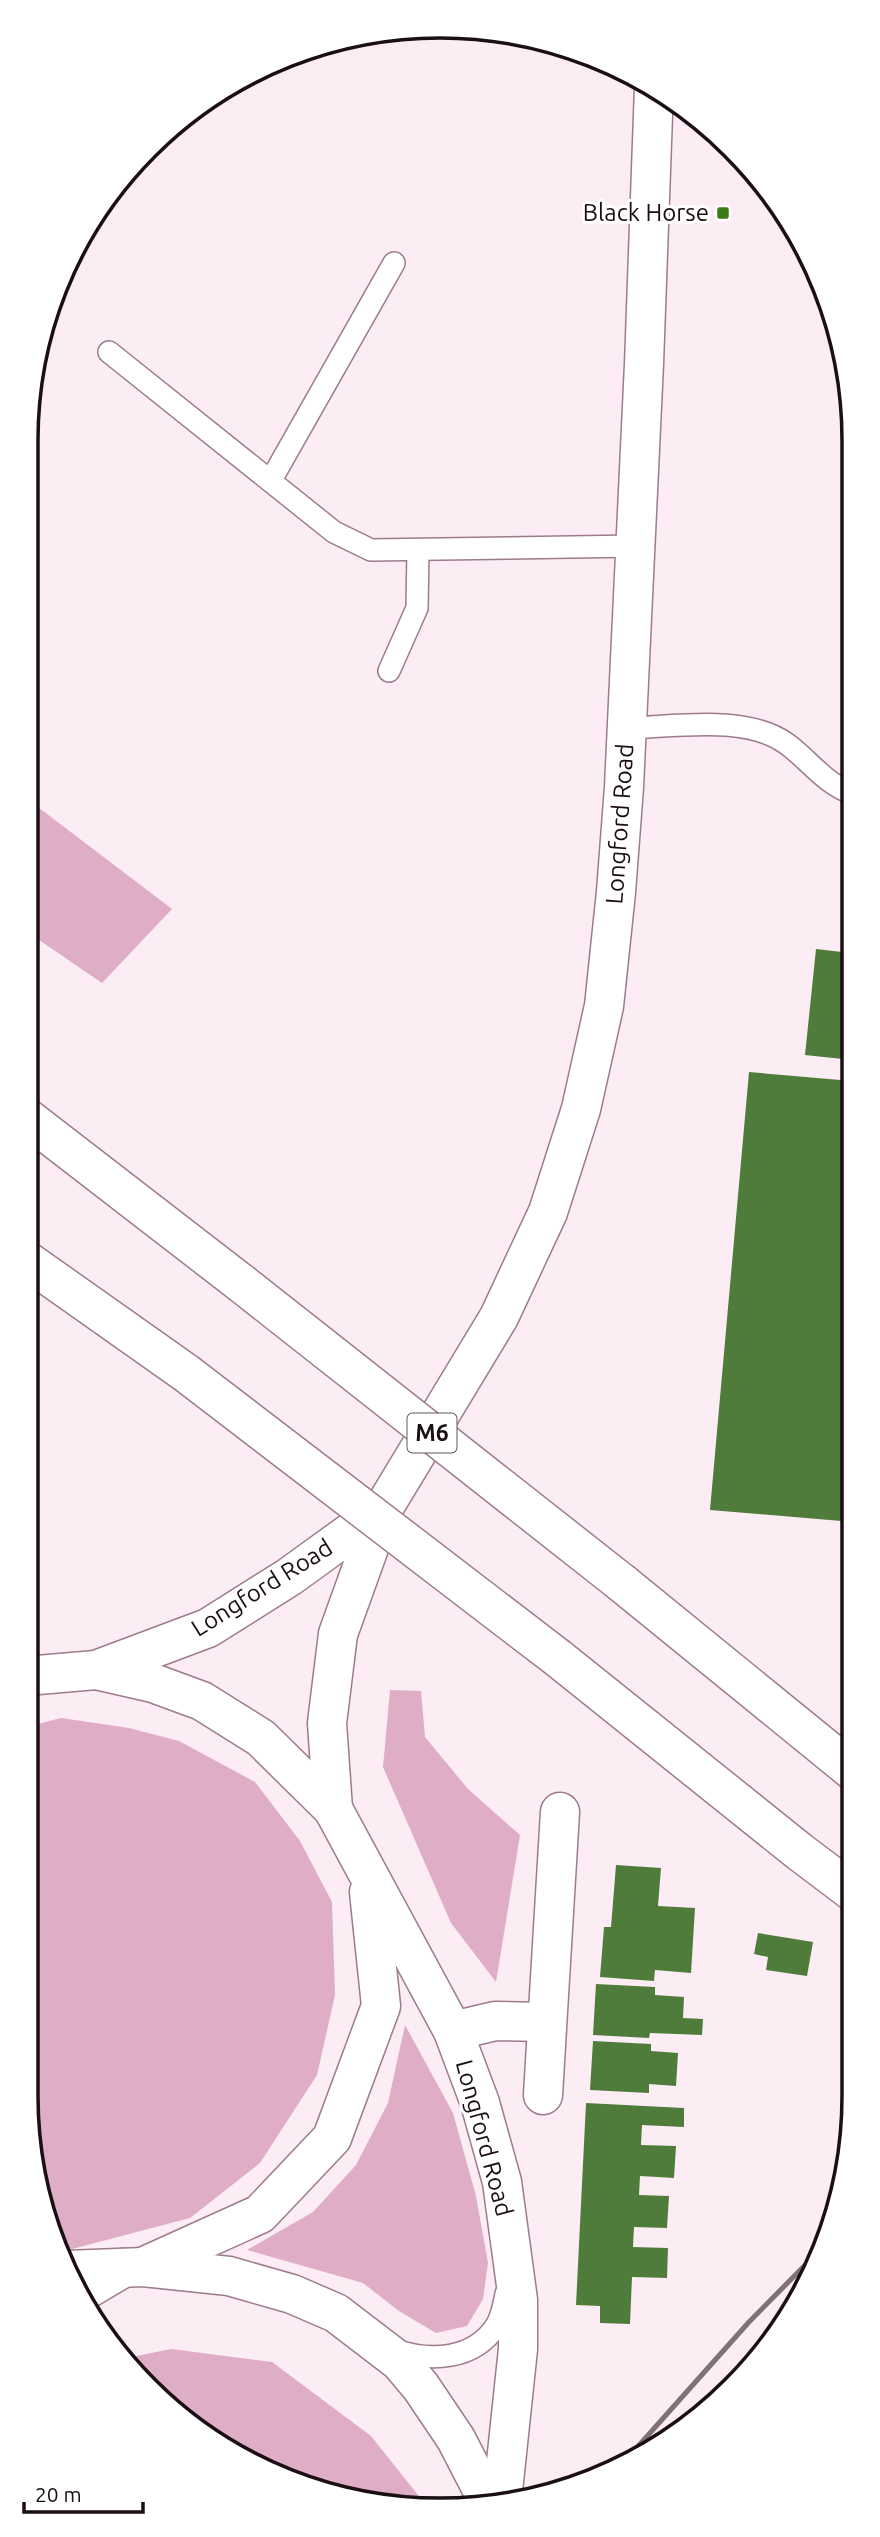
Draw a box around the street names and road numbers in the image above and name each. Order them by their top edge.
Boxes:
street label: Longford Road [600,743,639,905]
road number: M6 [408,1414,457,1452]
street label: Longford Road [186,1534,337,1642]
street label: Longford Road [451,2057,518,2219]

